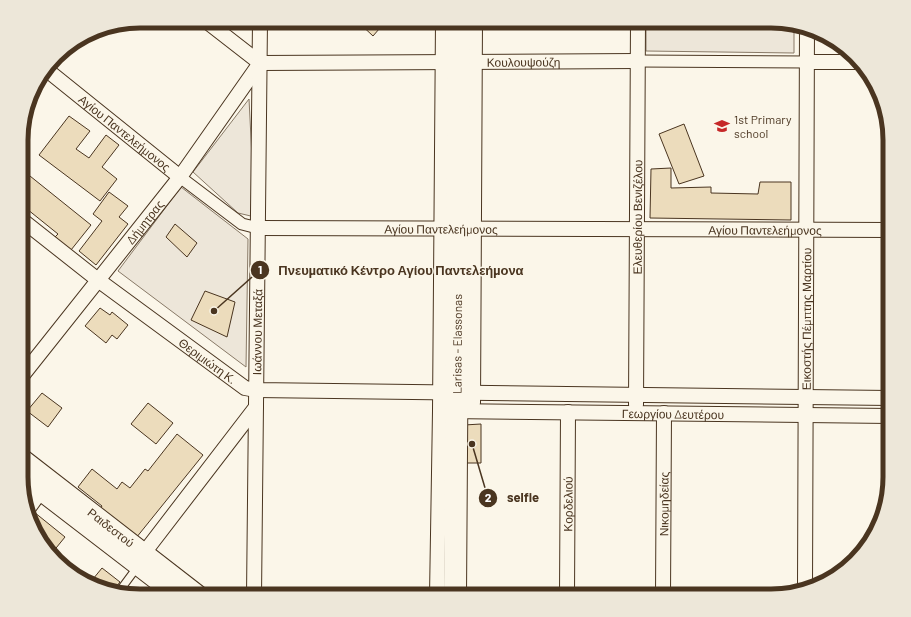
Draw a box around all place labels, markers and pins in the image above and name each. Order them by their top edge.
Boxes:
place label: 1st Primary school [734,112,792,140]
school or university icon: 1st Primary school [713,117,731,135]
callout: Πνευματικό Κέντρο Αγίου Παντελεήμονα [250,257,531,282]
callout: selfie [478,485,547,510]

